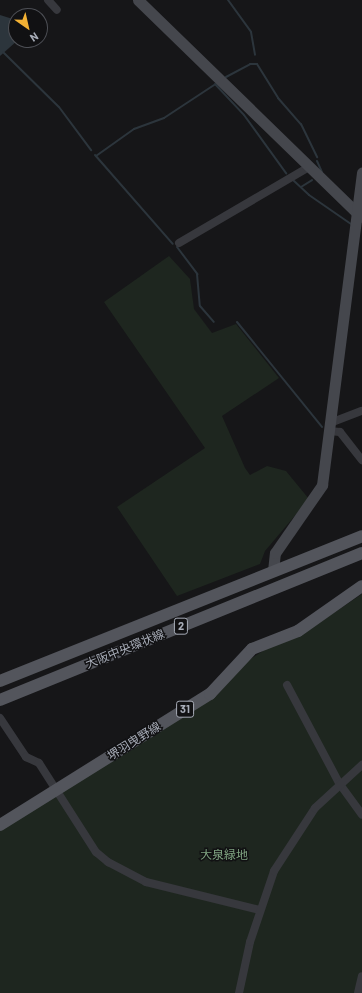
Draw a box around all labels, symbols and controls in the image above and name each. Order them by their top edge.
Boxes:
north arrow [8,8,48,48]
text: N [28,30,41,45]
road number: 2 [173,617,189,635]
street label: 大阪中央環状線 [83,627,167,671]
road number: 31 [176,700,194,718]
street label: 堺羽曳野線 [105,719,163,763]
park label: 大泉緑地 [200,848,248,862]

